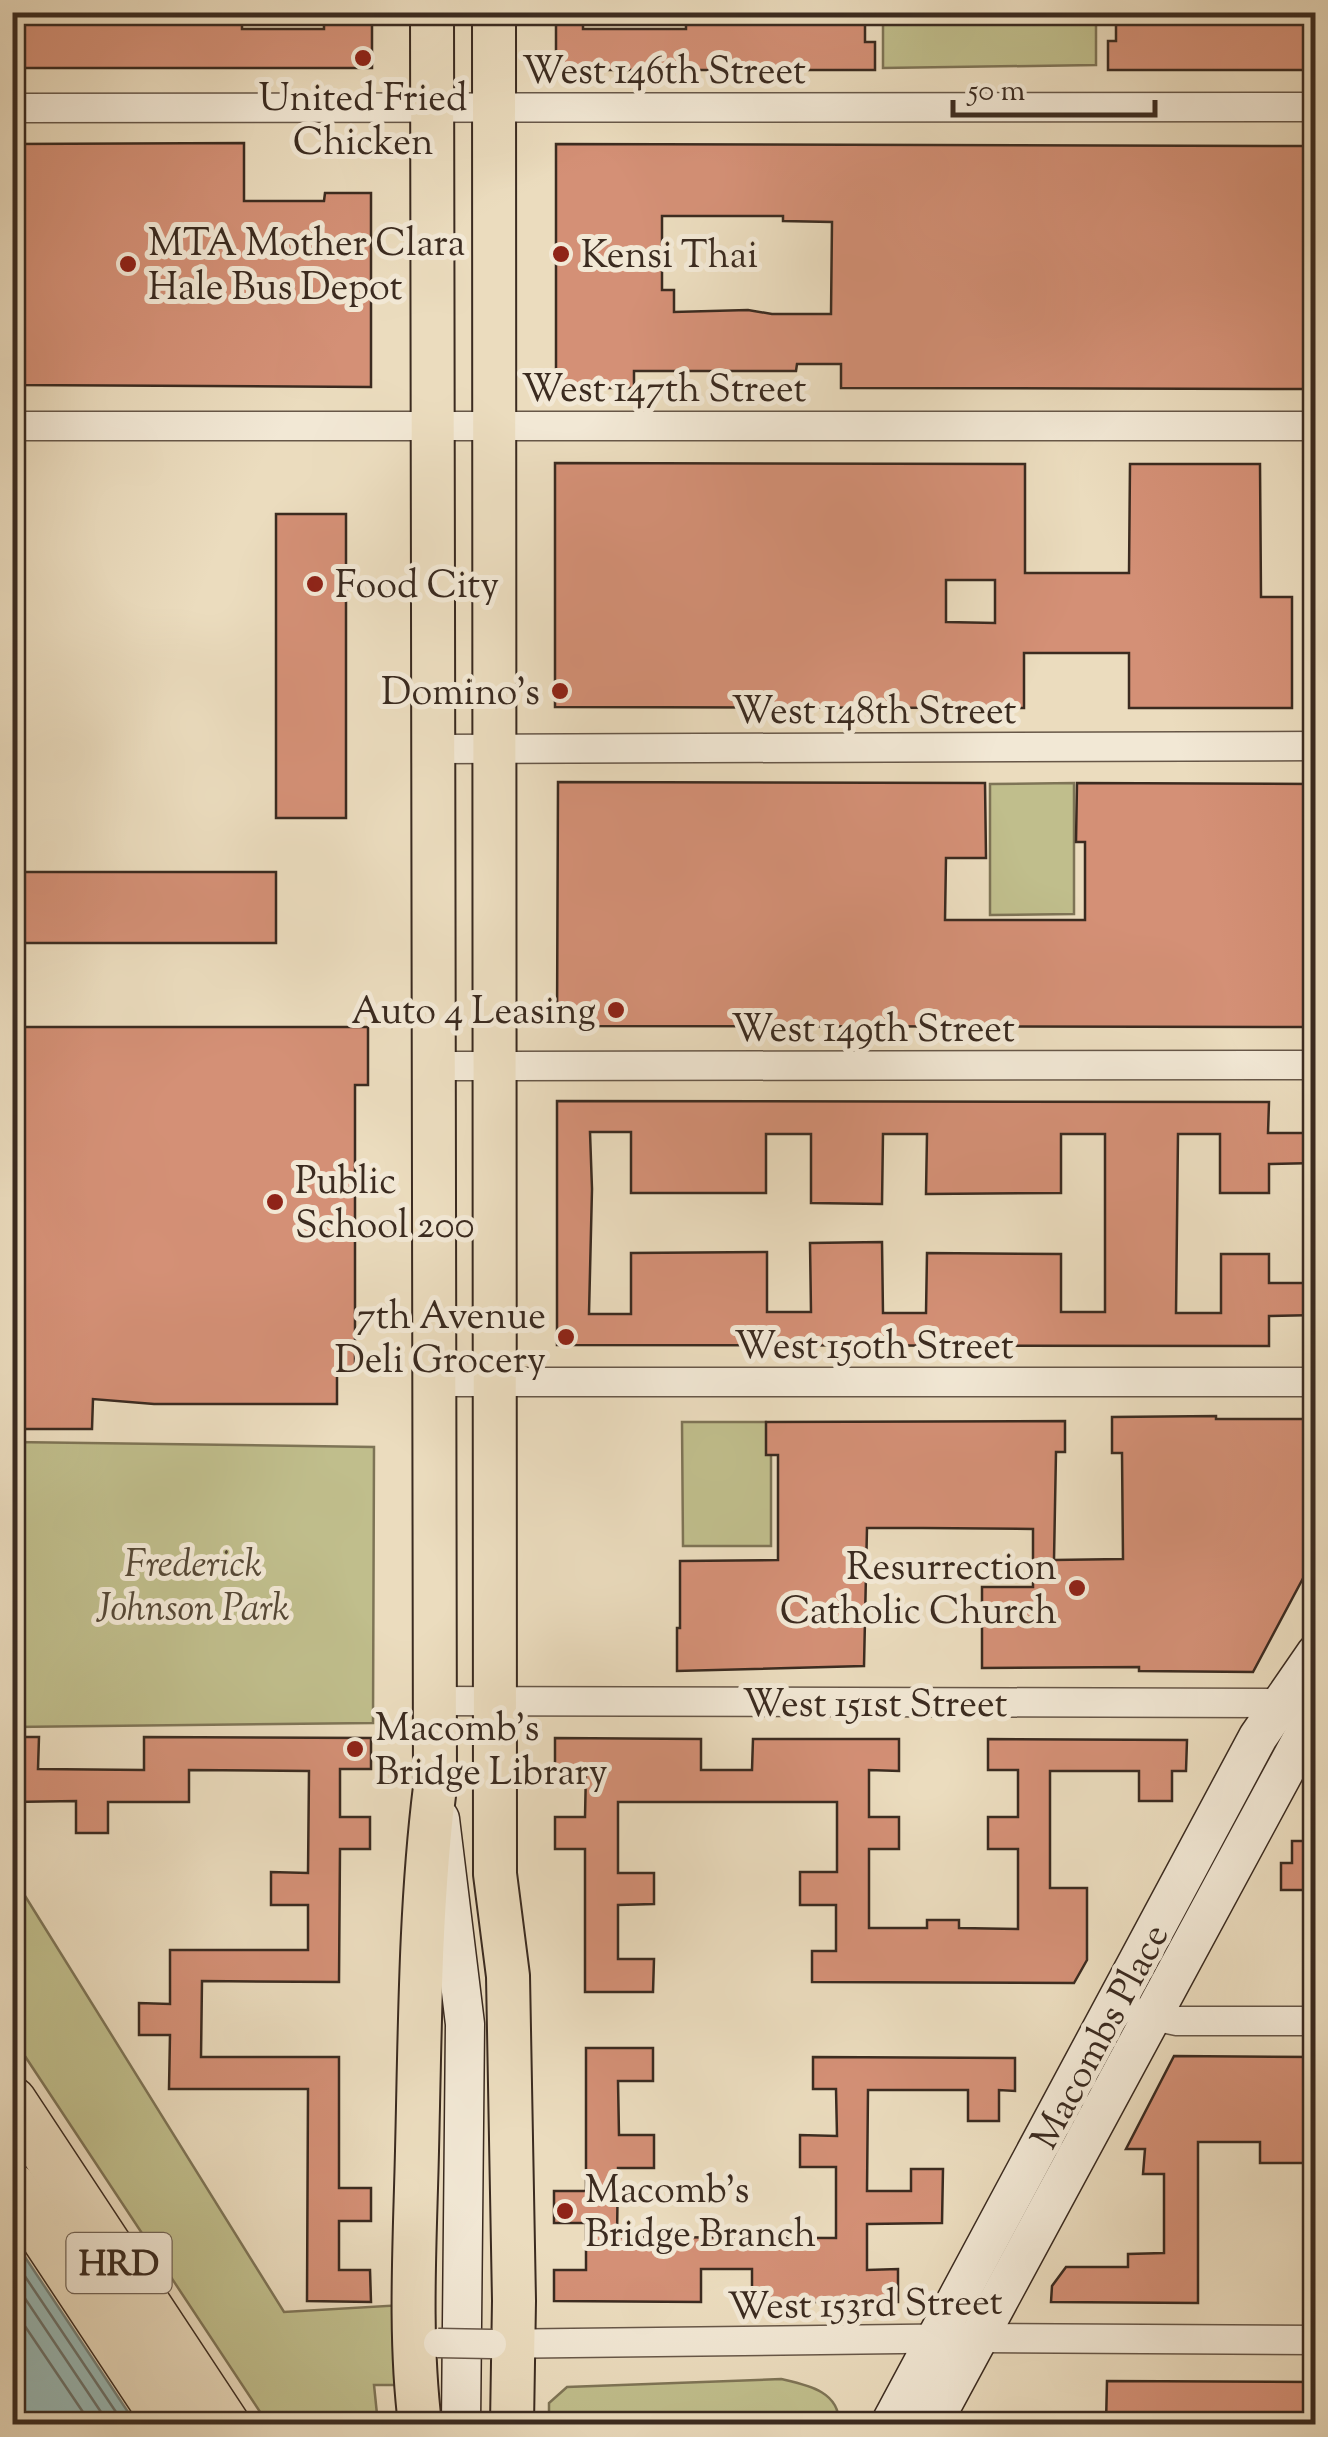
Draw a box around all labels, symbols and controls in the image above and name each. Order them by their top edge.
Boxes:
marker: United Fried Chicken [352,47,374,69]
street label: West 146th Street [522,47,806,101]
scale bar [953,55,1156,117]
text: 50 m [966,71,1026,114]
place label: United Fried Chicken [259,74,467,172]
place label: MTA Mother Clara Hale Bus Depot [148,219,465,317]
place label: Kensi Thai [581,231,758,285]
marker: Kensi Thai [550,243,572,265]
marker: MTA Mother Clara Hale Bus Depot [117,253,139,275]
street label: West 147th Street [522,365,806,419]
place label: Food City [335,561,499,615]
marker: Food City [304,573,326,595]
place label: Domino's [381,668,540,722]
marker: Domino's [549,680,571,702]
street label: West 148th Street [732,687,1016,741]
place label: Auto 4 Leasing [351,987,596,1041]
marker: Auto 4 Leasing [605,999,627,1021]
street label: West 149th Street [731,1005,1015,1059]
place label: Public School 200 [295,1157,475,1255]
marker: Public School 200 [264,1191,286,1213]
place label: 7th Avenue Deli Grocery [335,1292,546,1390]
street label: West 150th Street [734,1322,1014,1376]
marker: 7th Avenue Deli Grocery [555,1326,577,1348]
park label: Frederick Johnson Park [95,1540,290,1638]
place label: Resurrection Catholic Church [780,1543,1057,1641]
marker: Resurrection Catholic Church [1066,1577,1088,1599]
street label: West 151st Street [742,1680,1008,1734]
place label: Macomb's Bridge Library [375,1704,608,1802]
marker: Macomb's Bridge Library [344,1738,366,1760]
street label: Macombs Place [1020,1915,1185,2160]
place label: Macomb's Bridge Branch [585,2166,816,2264]
marker: Macomb's Bridge Branch [554,2200,576,2222]
road number: HRD [66,2233,172,2293]
street label: West 153rd Street [727,2278,1003,2336]

